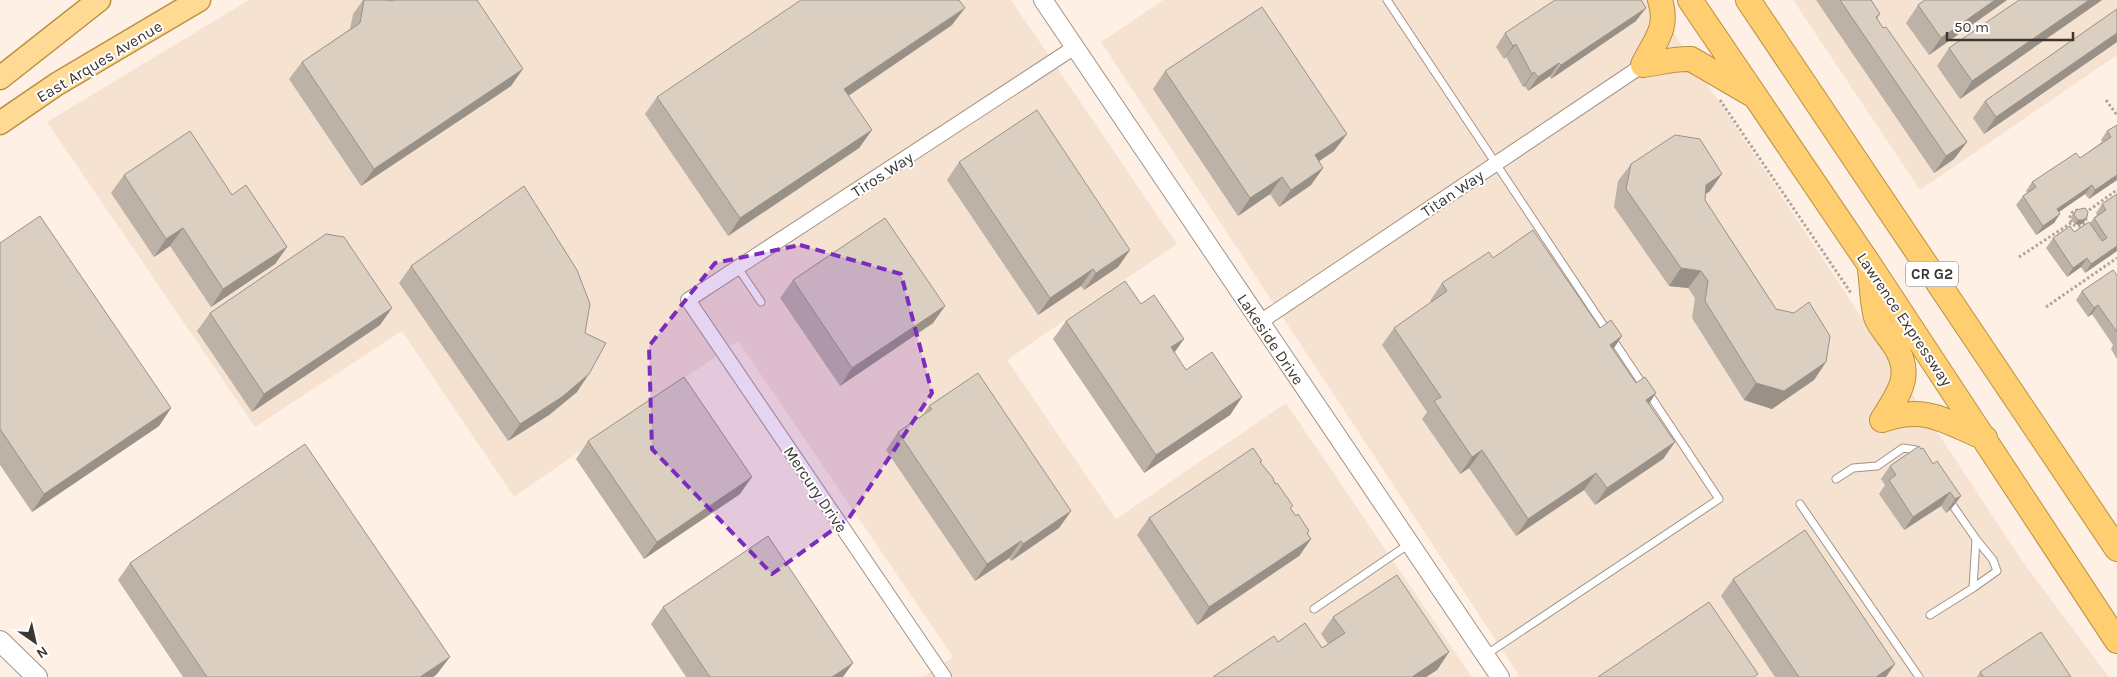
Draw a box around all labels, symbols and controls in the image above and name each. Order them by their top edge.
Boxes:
scale bar [1947,10,2073,42]
street label: East Arques Avenue [33,16,165,106]
text: 50 m [1954,18,1989,36]
street label: Tiros Way [848,147,917,201]
street label: Titan Way [1417,165,1488,221]
street label: Lawrence Expressway [1853,249,1957,390]
road number: CR G2 [1906,262,1958,286]
street label: Lakeside Drive [1233,290,1308,388]
street label: Mercury Drive [780,443,851,536]
north arrow [10,617,60,667]
text: N [33,643,51,662]

